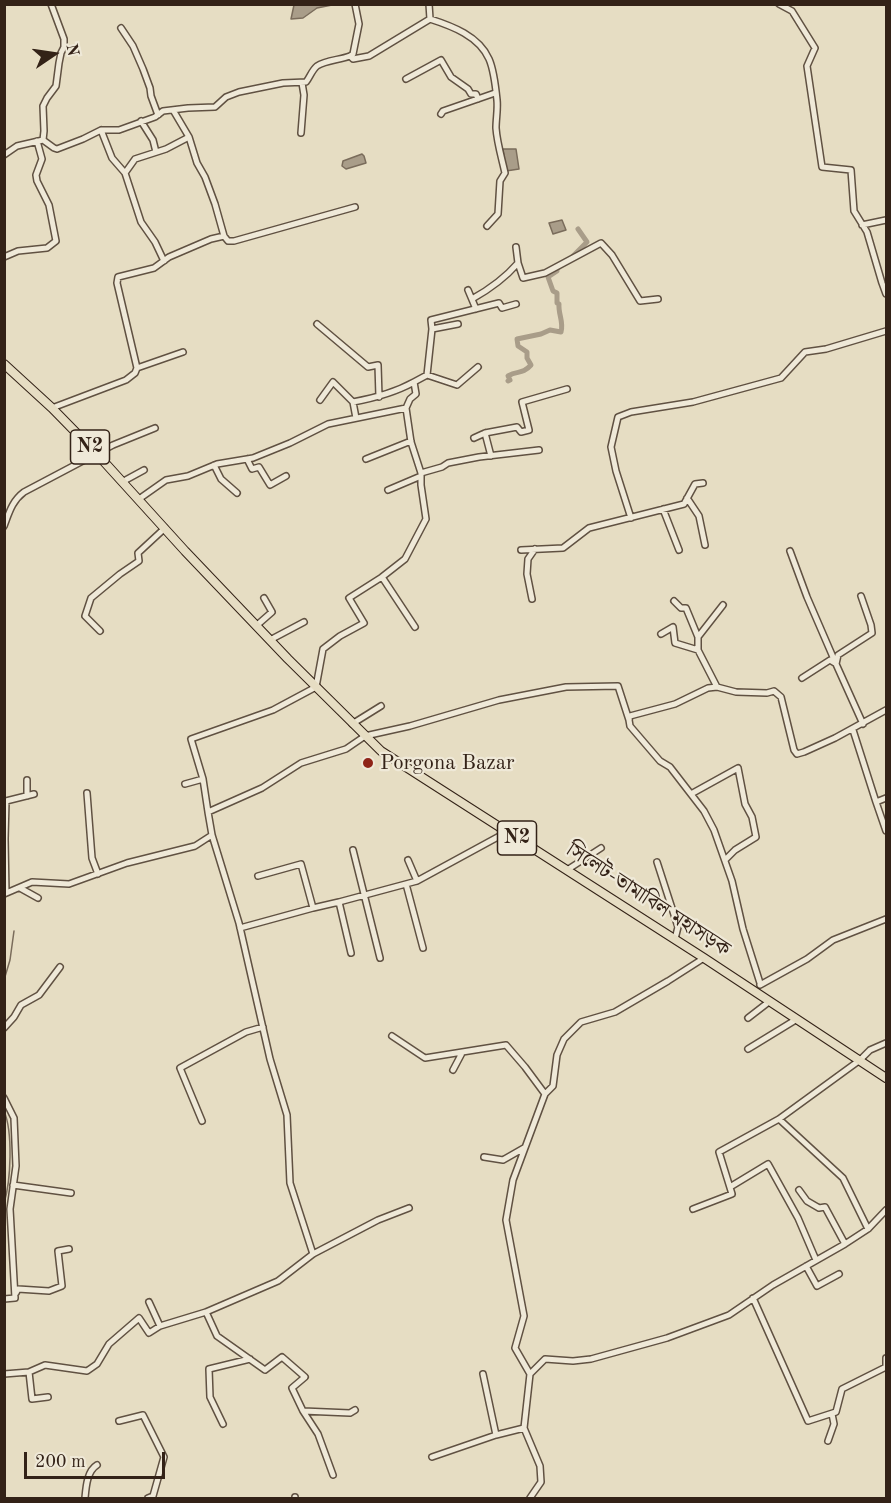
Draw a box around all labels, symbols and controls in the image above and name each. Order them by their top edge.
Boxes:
north arrow [24,24,84,84]
text: N [62,42,81,58]
road number: N2 [70,430,110,464]
place label: Porgona Bazar [380,750,515,776]
marker: Porgona Bazar [361,756,375,770]
road number: N2 [498,821,536,855]
street label: সিলেট-তামাবিল মহাসড়ক [561,838,735,962]
scale bar [27,1440,168,1478]
text: 200 m [35,1453,86,1471]

